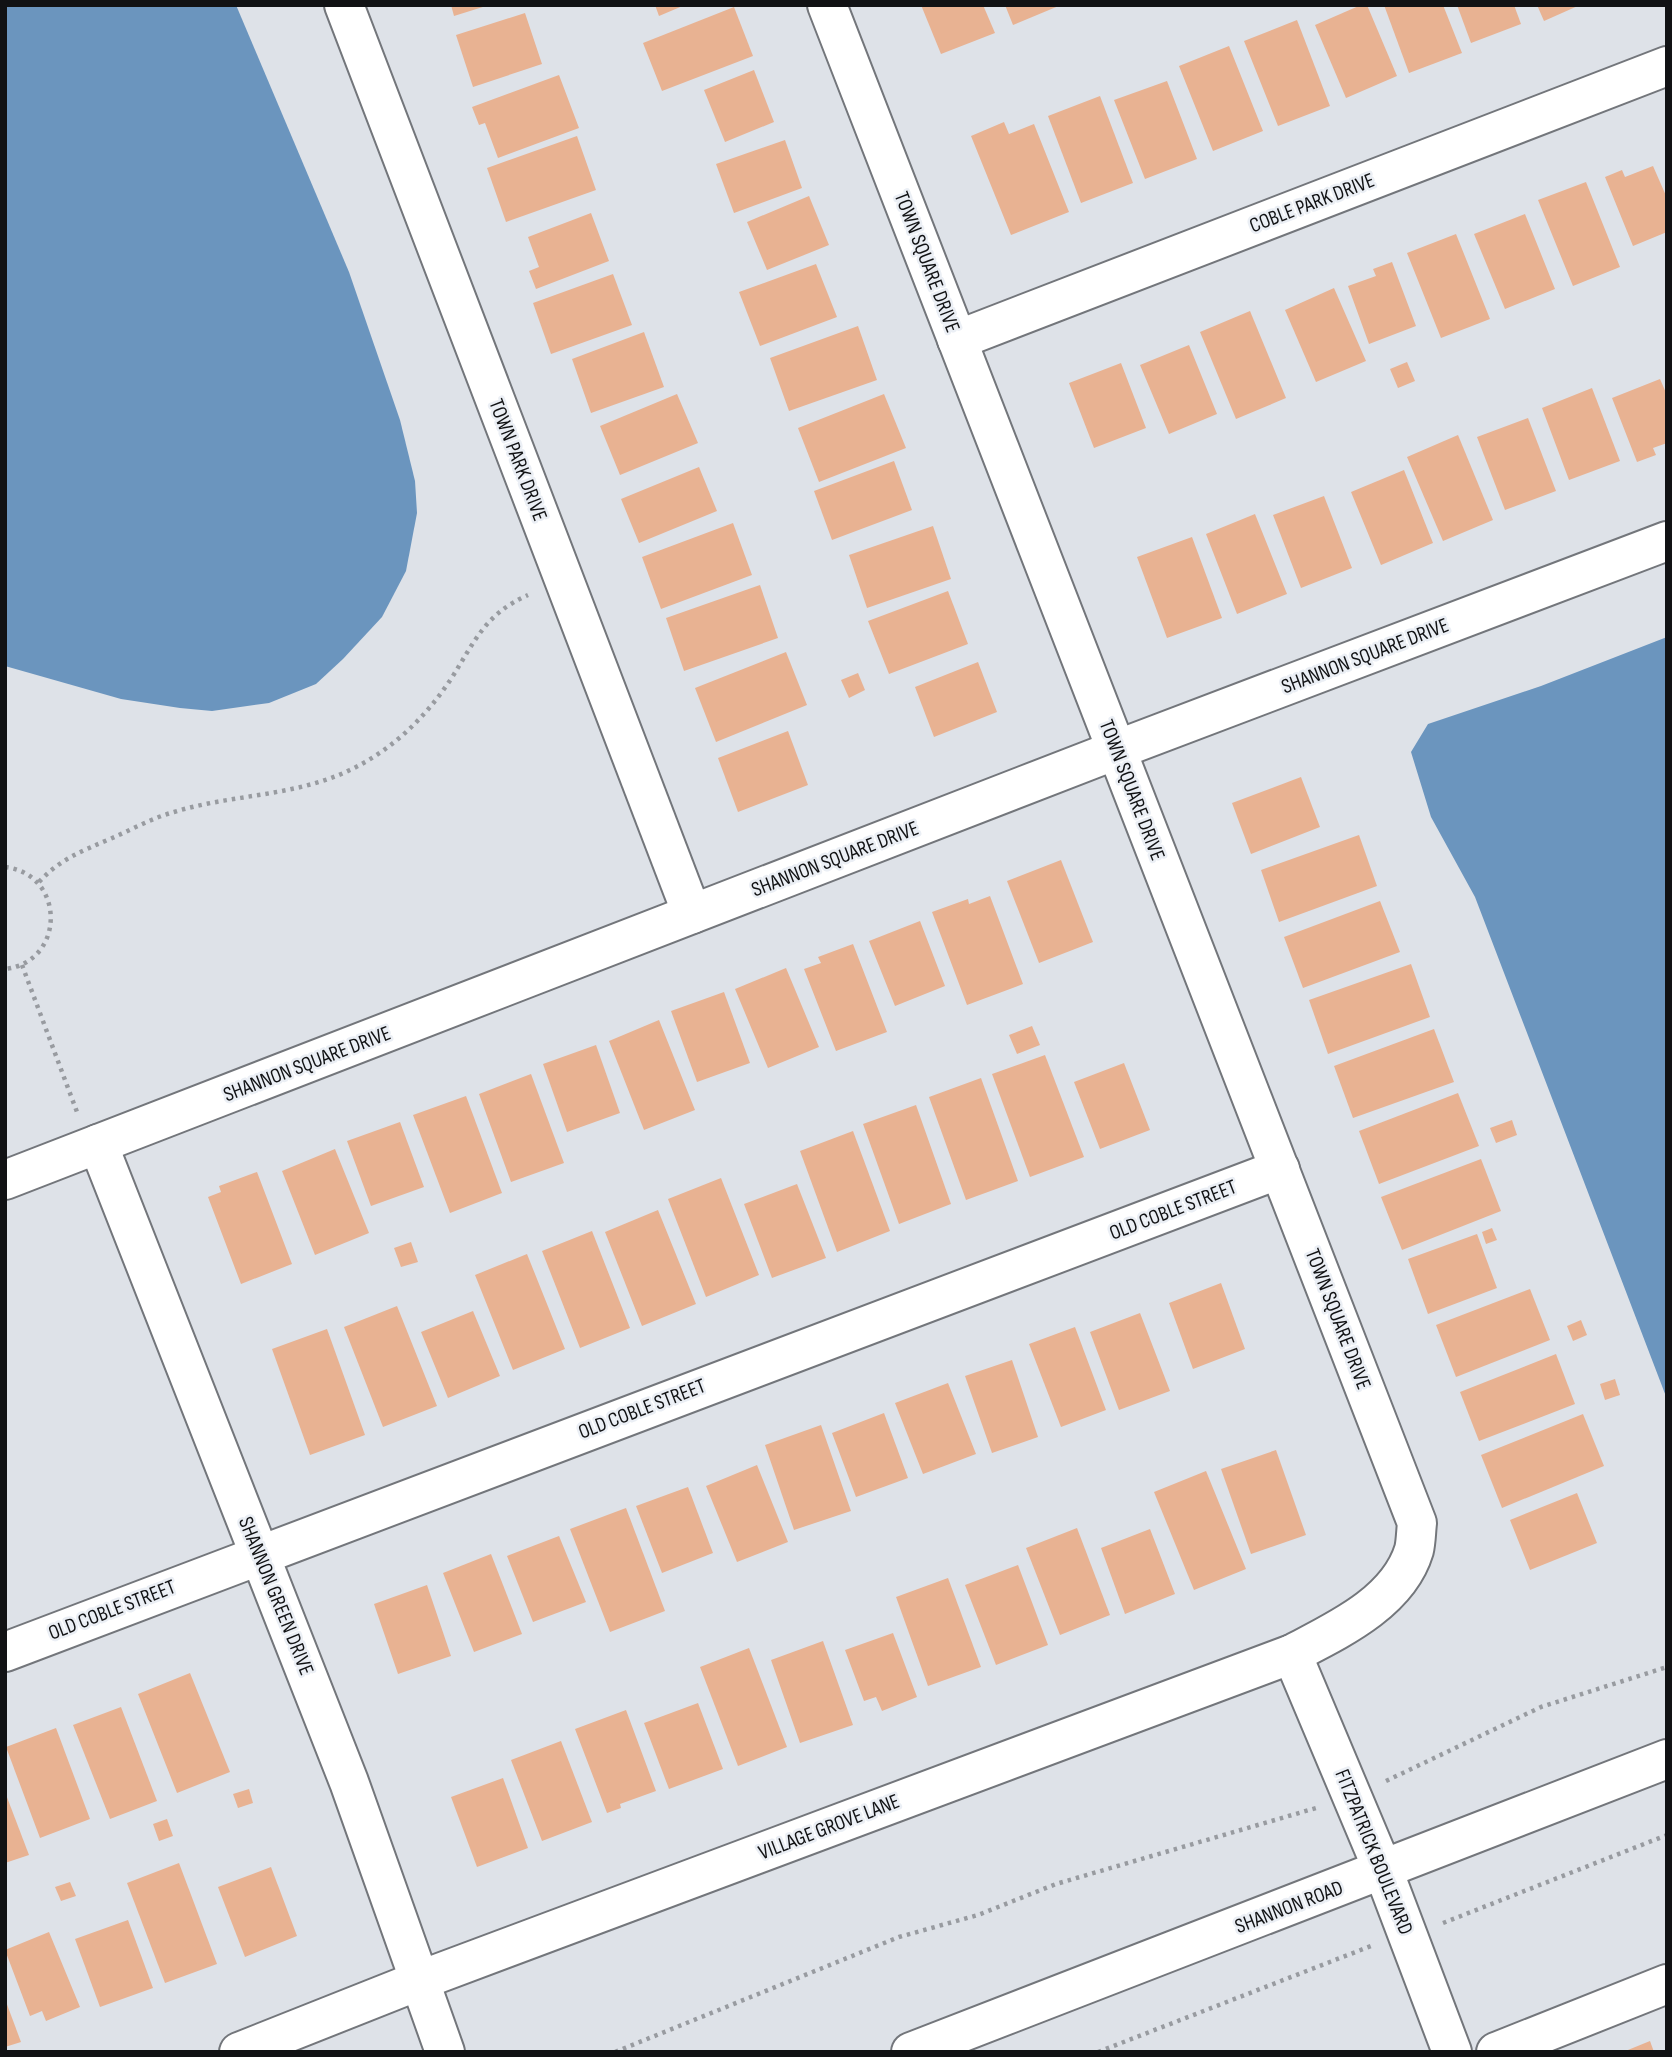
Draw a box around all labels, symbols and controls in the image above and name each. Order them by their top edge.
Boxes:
street label: COBLE PARK DRIVE [1246,168,1378,238]
street label: TOWN SQUARE DRIVE [889,188,965,336]
street label: TOWN PARK DRIVE [483,396,553,524]
street label: SHANNON SQUARE DRIVE [1278,613,1452,699]
street label: TOWN SQUARE DRIVE [1094,716,1170,864]
street label: SHANNON SQUARE DRIVE [748,816,922,902]
street label: SHANNON SQUARE DRIVE [220,1021,394,1107]
street label: OLD COBLE STREET [1106,1174,1241,1246]
street label: TOWN SQUARE DRIVE [1300,1245,1376,1393]
street label: OLD COBLE STREET [575,1373,710,1445]
street label: SHANNON GREEN DRIVE [233,1513,319,1679]
street label: OLD COBLE STREET [45,1574,180,1646]
street label: FITZPATRICK BOULEVARD [1329,1766,1419,1938]
street label: VILLAGE GROVE LANE [755,1789,903,1865]
street label: SHANNON ROAD [1231,1875,1347,1939]

